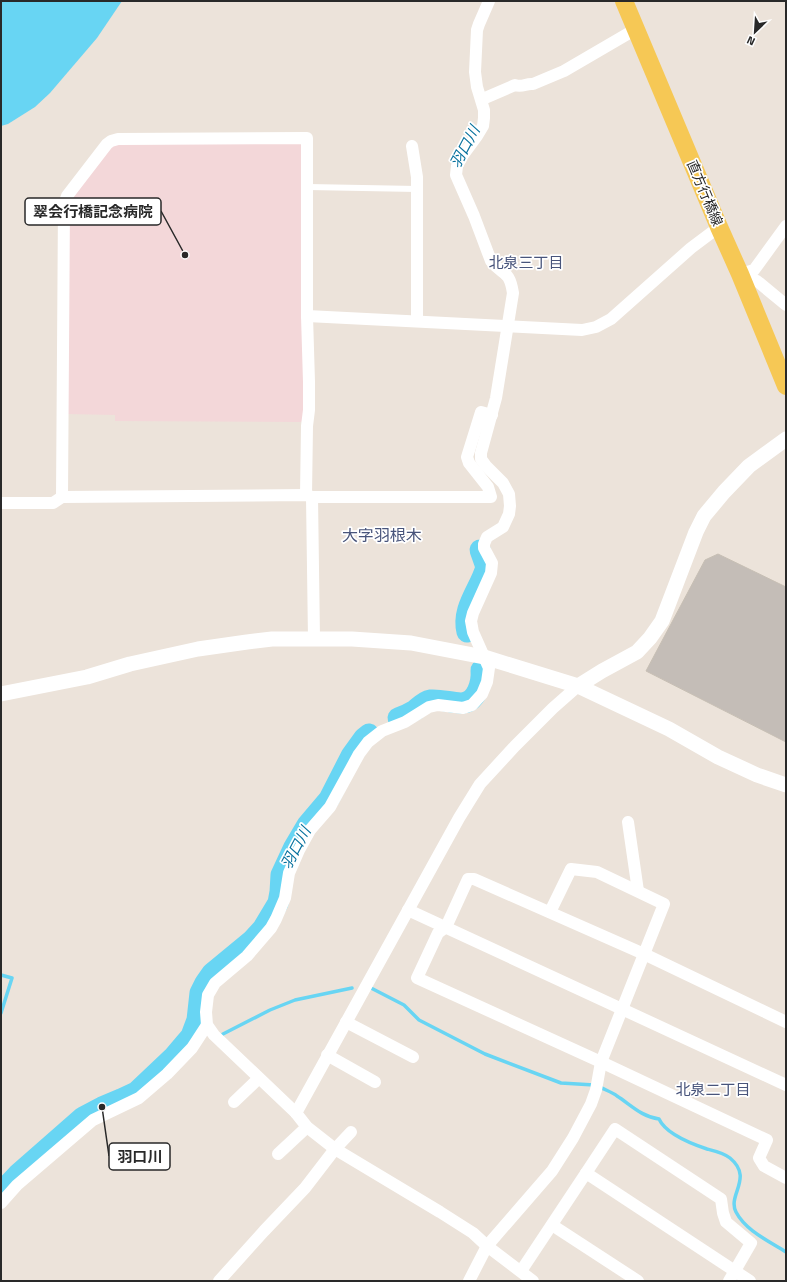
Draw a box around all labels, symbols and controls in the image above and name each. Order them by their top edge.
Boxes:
north arrow [735,12,775,52]
text: N [744,32,758,50]
water label: 羽口川 [444,120,486,172]
street label: 直方行橋線 [682,156,729,229]
callout: 翠会行橋記念病院 [25,198,161,225]
text: 翠会行橋記念病院 [33,200,153,223]
district label: 北泉三丁目 [488,251,564,274]
district label: 大字羽根木 [342,523,422,547]
water label: 羽口川 [275,821,317,873]
district label: 北泉二丁目 [675,1078,751,1101]
callout: 羽口川 [109,1143,170,1170]
text: 羽口川 [117,1145,163,1168]

